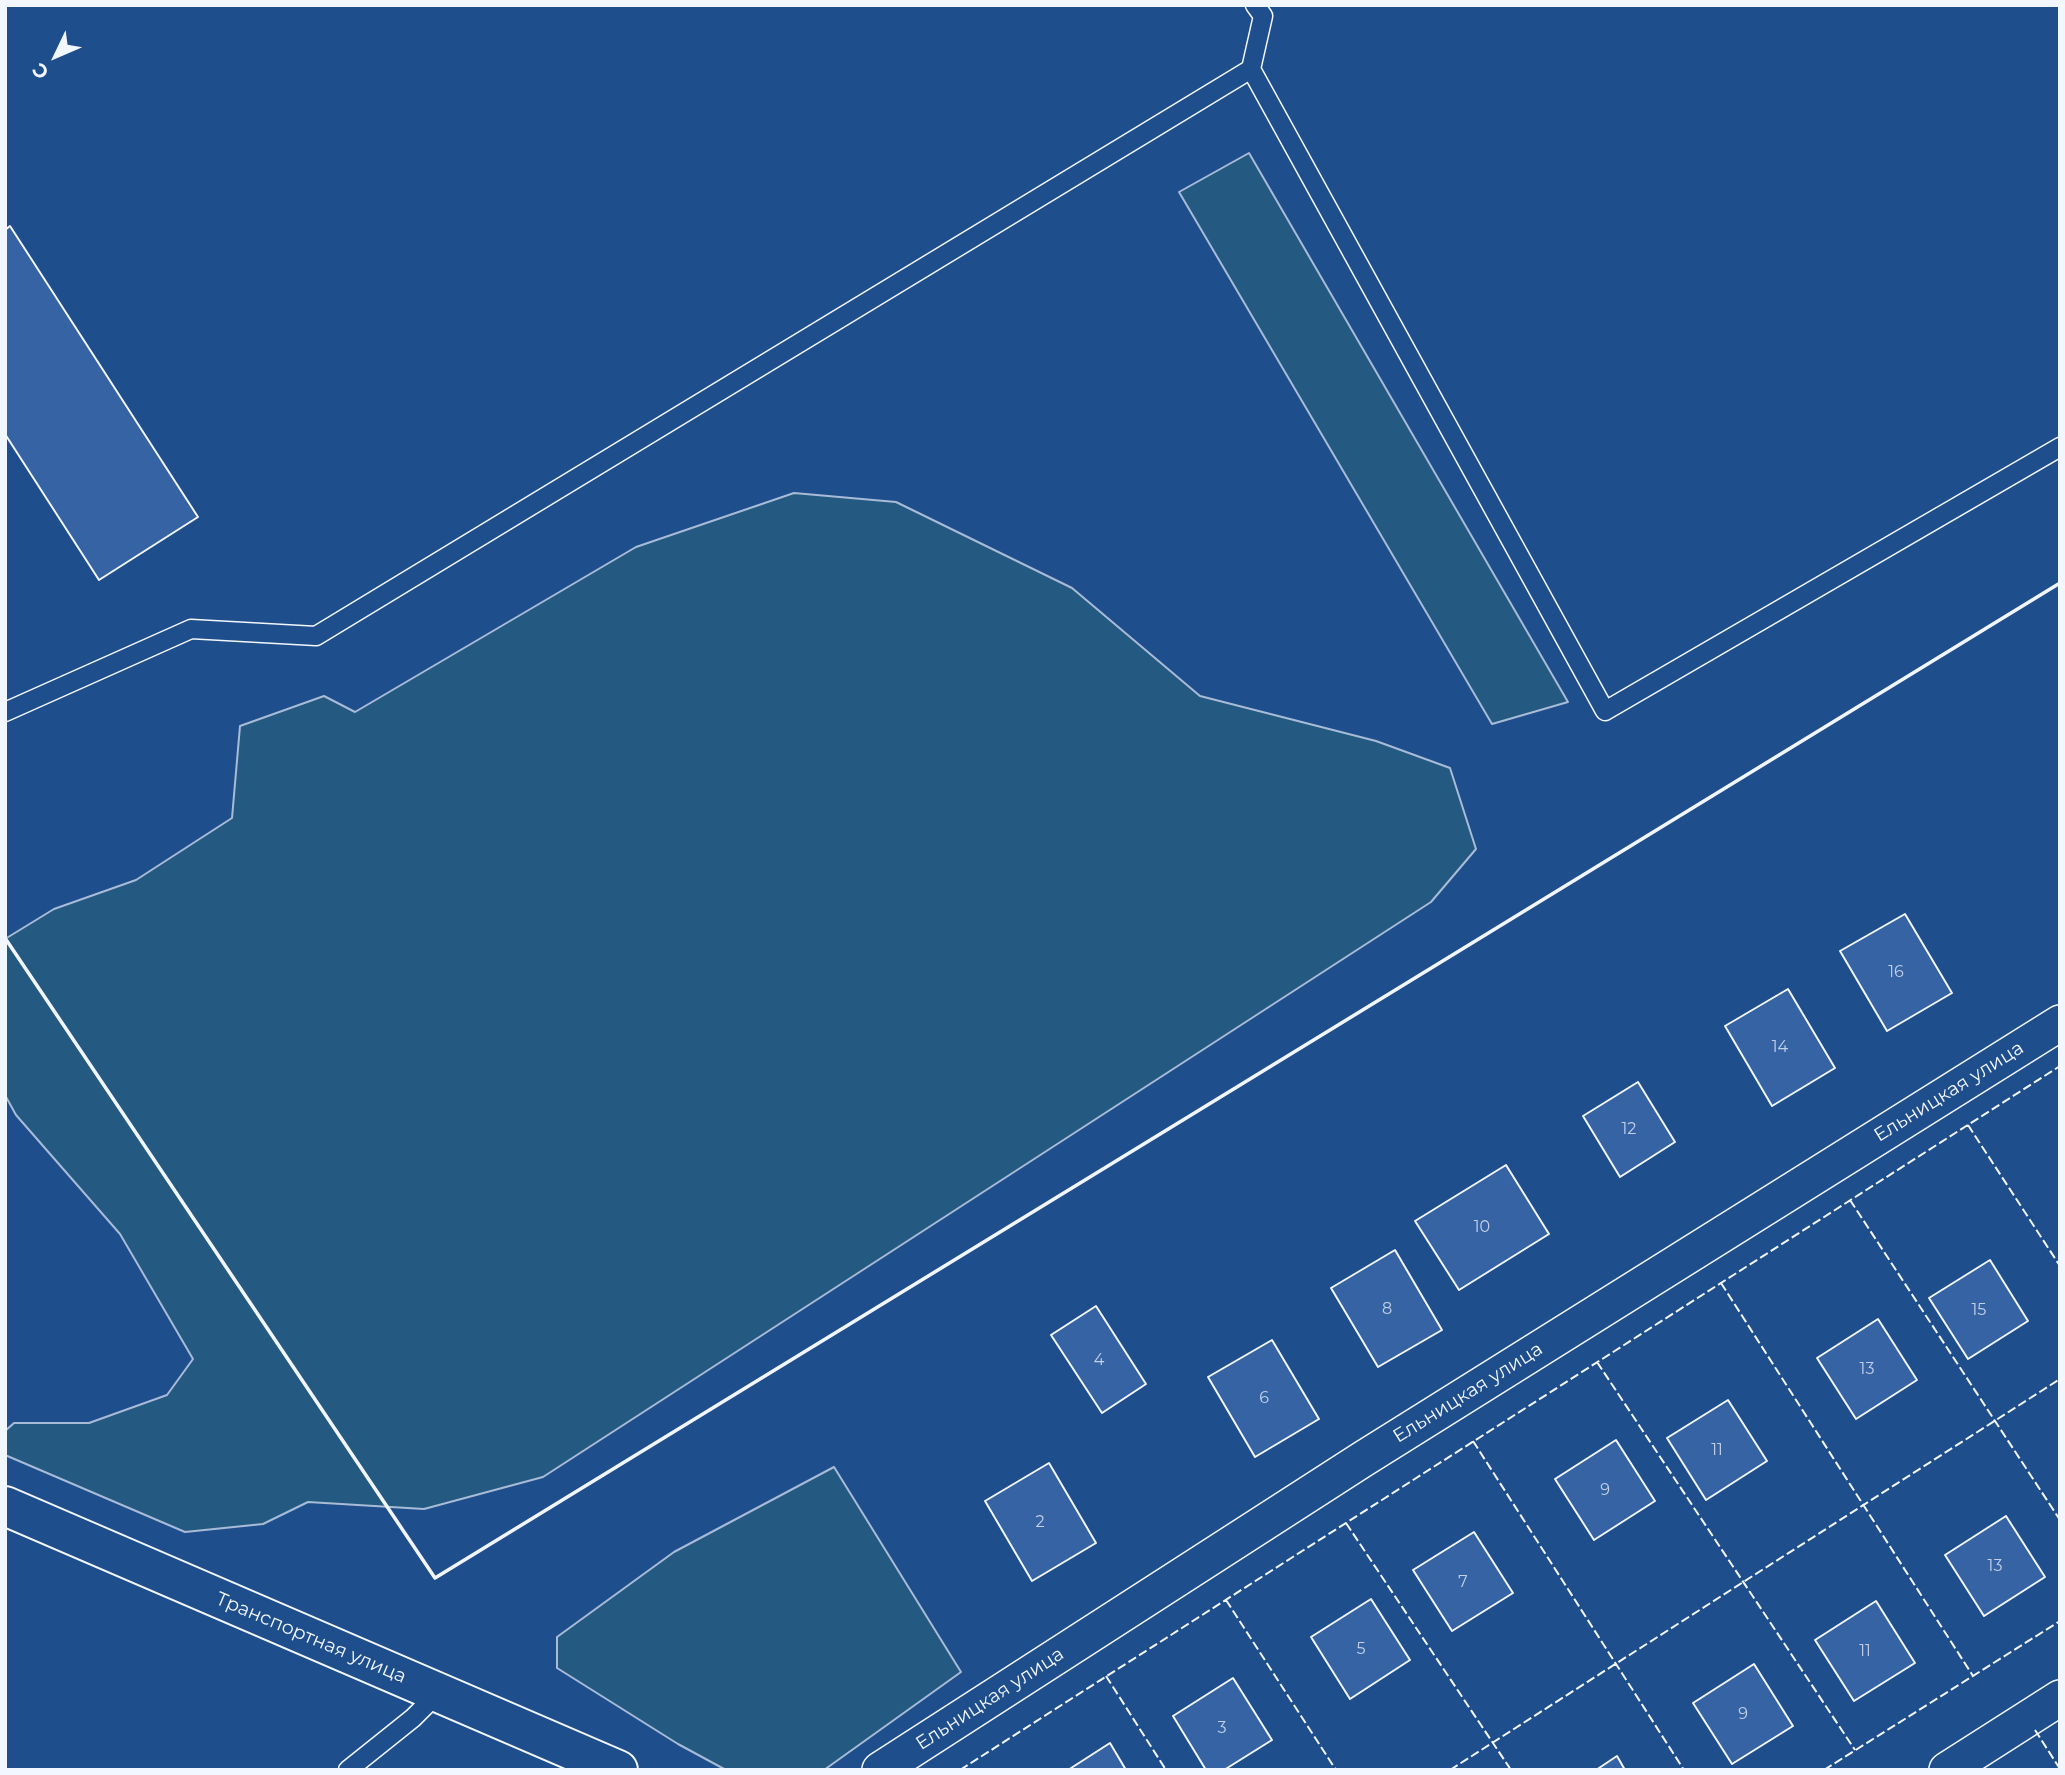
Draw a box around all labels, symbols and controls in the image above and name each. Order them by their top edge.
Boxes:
north arrow [21,21,91,91]
text: С [27,58,54,84]
house number: 16 [1888,962,1904,982]
house number: 14 [1772,1037,1788,1057]
street label: Ельницкая улица [1870,1037,2028,1147]
house number: 12 [1622,1119,1636,1139]
house number: 10 [1474,1217,1490,1237]
house number: 8 [1382,1299,1392,1319]
house number: 15 [1972,1300,1986,1320]
street label: Ельницкая улица [1389,1338,1547,1448]
house number: 4 [1094,1350,1104,1370]
house number: 13 [1860,1359,1874,1379]
house number: 6 [1259,1388,1269,1408]
house number: 11 [1711,1440,1723,1460]
house number: 9 [1600,1480,1610,1500]
house number: 2 [1035,1512,1045,1532]
house number: 13 [1988,1556,2002,1576]
house number: 7 [1458,1572,1468,1592]
street label: Транспортная улица [212,1588,410,1688]
house number: 5 [1356,1639,1366,1659]
house number: 11 [1859,1641,1871,1661]
street label: Ельницкая улица [912,1643,1068,1755]
house number: 9 [1738,1704,1748,1724]
house number: 3 [1217,1718,1227,1738]

